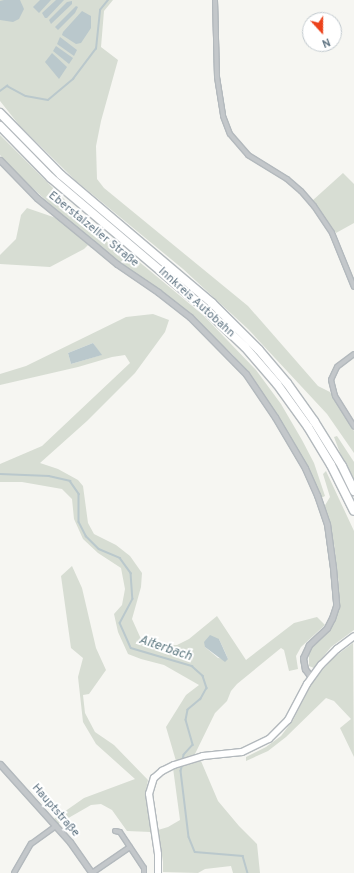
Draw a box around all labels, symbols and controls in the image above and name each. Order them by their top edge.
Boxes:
north arrow [302,12,342,52]
text: N [320,34,332,50]
street label: Eberstalzeller Straße [45,189,141,271]
street label: Innkreis Autobahn [155,265,237,341]
water label: Aiterbach [136,633,194,665]
street label: Hauptstraße [28,781,82,841]

